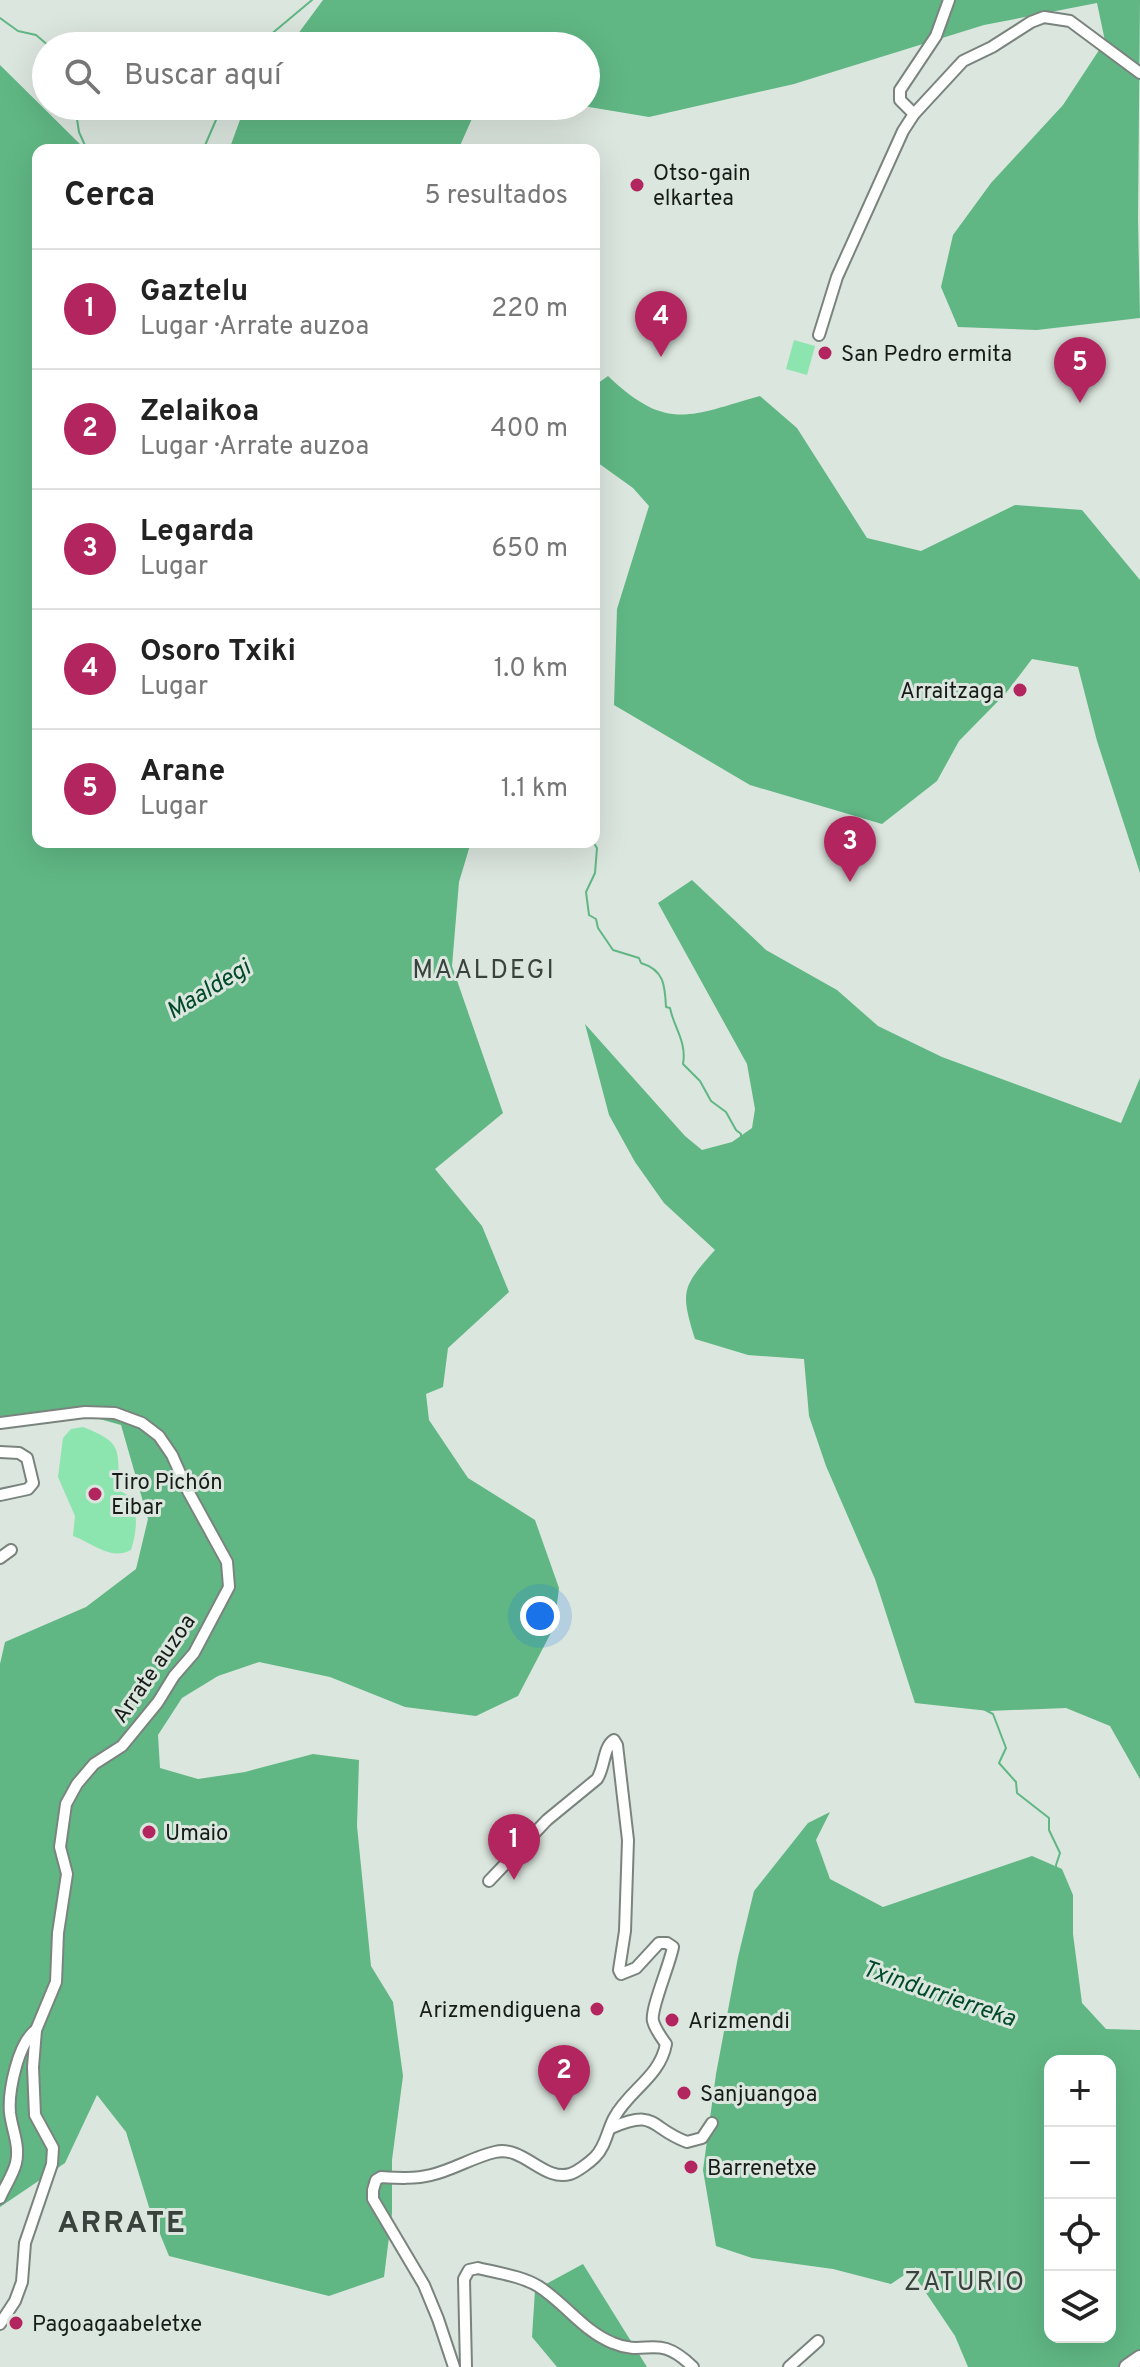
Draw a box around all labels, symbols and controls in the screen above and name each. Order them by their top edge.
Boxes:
search box [32,32,600,120]
icon: search [60,54,104,98]
text: Buscar aquí [124,58,282,95]
place label: Otso-gain elkartea [653,161,751,213]
text: Cerca [64,175,155,218]
marker: Otso-gain elkartea [628,176,646,194]
text: 5 resultados [424,180,568,213]
text: Gaztelu [140,274,248,311]
pin: 4 [635,291,687,357]
text: 1 [85,293,95,326]
text: 220 m [491,293,568,326]
text: Lugar · Arrate auzoa [140,311,369,344]
pin: 5 [1054,337,1106,403]
place label: San Pedro ermita [841,342,1012,369]
marker: San Pedro ermita [816,344,834,362]
text: Zelaikoa [140,394,259,431]
text: 2 [82,413,98,446]
text: 400 m [491,413,568,446]
text: Lugar · Arrate auzoa [140,431,369,464]
text: Legarda [140,514,254,551]
text: 3 [82,533,98,566]
text: 650 m [492,533,568,566]
text: Lugar [140,551,208,584]
text: Osoro Txiki [140,634,296,671]
text: 4 [82,653,98,686]
text: 1.0 km [494,653,568,686]
text: Lugar [140,671,208,704]
place label: Arraitzaga [900,679,1004,706]
marker: Arraitzaga [1011,681,1029,699]
text: Arane [140,754,225,791]
text: 5 [82,773,98,806]
text: 1.1 km [501,773,568,806]
text: Lugar [140,791,208,824]
pin: 3 [824,816,876,882]
water label: Maaldegi [161,953,258,1028]
district label: MAALDEGI [412,955,556,988]
place label: Tiro Pichón Eibar [111,1470,223,1522]
marker: Tiro Pichón Eibar [86,1485,104,1503]
your location [520,1596,560,1636]
street label: Arrate auzoa [108,1610,202,1729]
pin: 1 [488,1814,540,1880]
place label: Umaio [165,1821,228,1848]
marker: Umaio [140,1823,158,1841]
water label: Txindurrierreka [858,1955,1020,2035]
place label: Arizmendiguena [418,1998,581,2025]
marker: Arizmendiguena [588,2000,606,2018]
place label: Arizmendi [688,2009,790,2036]
marker: Arizmendi [663,2011,681,2029]
pin: 2 [538,2045,590,2111]
map controls [1044,2055,1116,2343]
button: + [1044,2055,1116,2127]
place label: Sanjuangoa [700,2082,817,2109]
marker: Sanjuangoa [675,2084,693,2102]
button: − [1044,2127,1116,2199]
place label: Barrenetxe [707,2156,817,2183]
marker: Barrenetxe [682,2158,700,2176]
button: locate [1044,2199,1116,2271]
district label: ARRATE [57,2206,187,2243]
district label: ZATURIO [904,2267,1026,2300]
button: layers [1044,2271,1116,2343]
place label: Pagoagaabeletxe [32,2312,202,2339]
marker: Pagoagaabeletxe [7,2314,25,2332]

